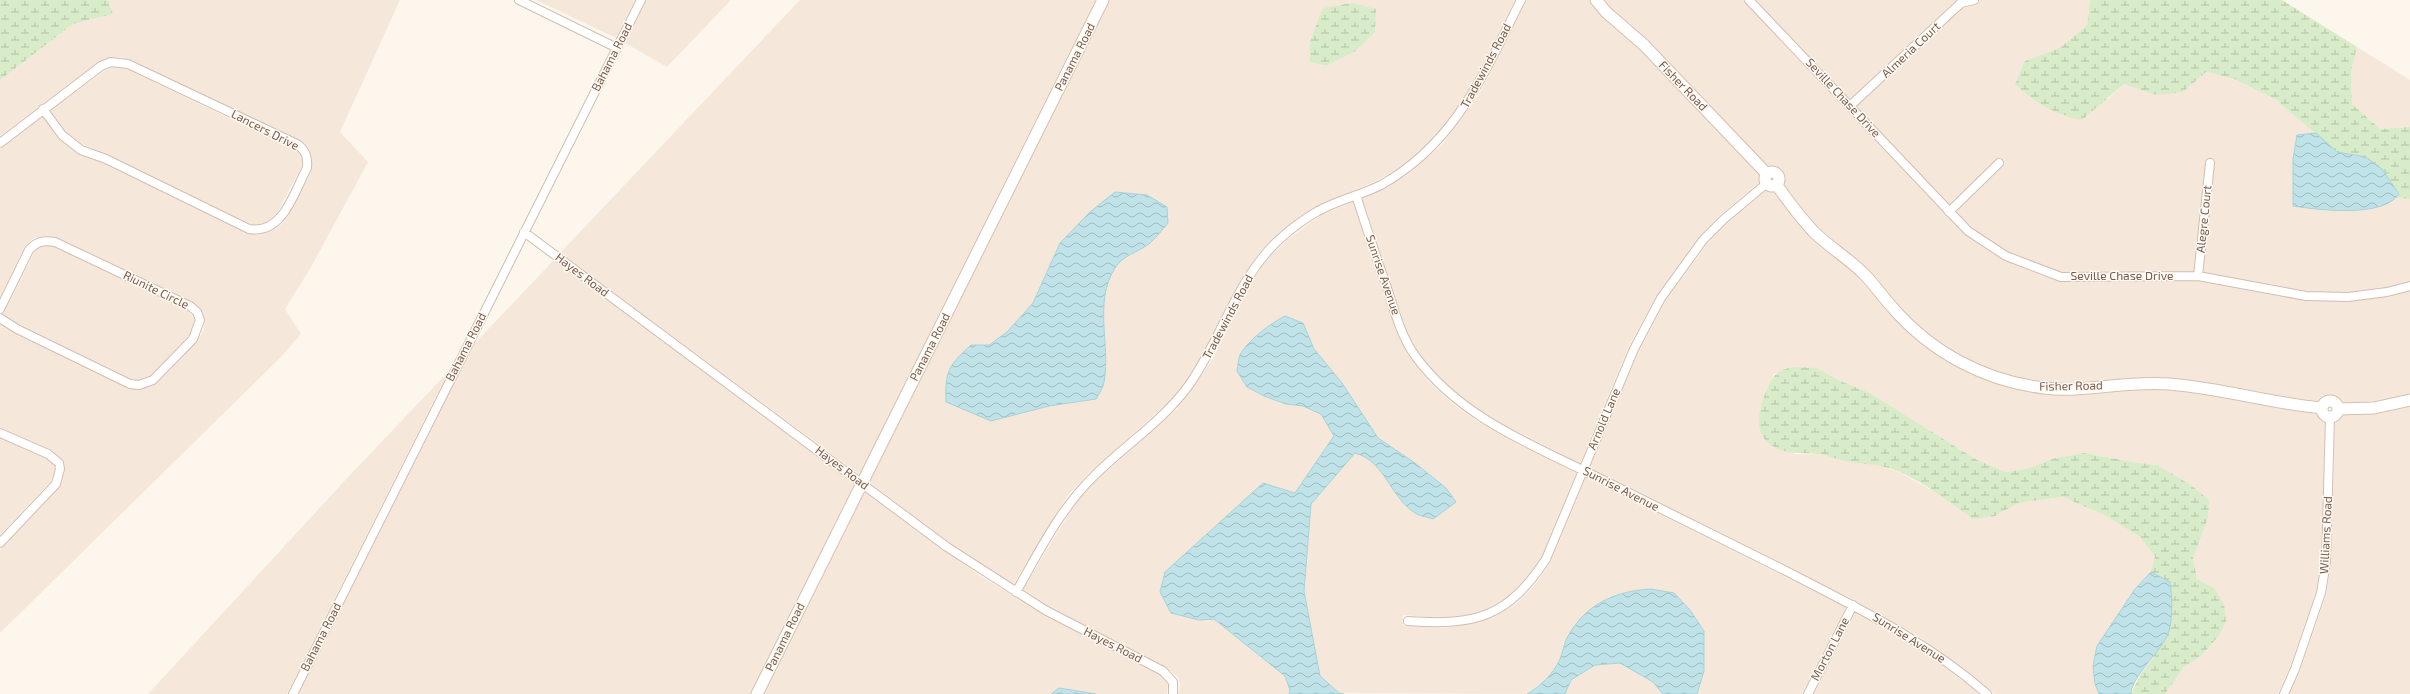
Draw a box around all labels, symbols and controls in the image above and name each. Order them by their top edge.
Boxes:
street label: Almeria Court [1878,18,1943,80]
street label: Bahama Road [588,20,634,93]
street label: Panama Road [1051,20,1097,93]
street label: Tradewinds Road [1457,21,1513,110]
street label: Seville Chase Drive [1804,55,1884,140]
street label: Fisher Road [1657,57,1711,113]
street label: Lancers Drive [229,106,302,152]
street label: Alegre Court [2192,184,2214,253]
street label: Sunrise Avenue [1364,233,1404,316]
street label: Hayes Road [553,249,612,299]
street label: Riunite Circle [121,267,192,311]
street label: Seville Chase Drive [2071,268,2173,282]
street label: Tradewinds Road [1199,272,1255,361]
street label: Bahama Road [442,310,488,383]
street label: Panama Road [906,310,952,383]
street label: Fisher Road [2039,377,2103,393]
street label: Arnold Lane [1584,386,1622,451]
street label: Hayes Road [813,442,872,492]
street label: Sunrise Avenue [1581,463,1662,513]
street label: Williams Road [2316,496,2334,574]
street label: Bahama Road [297,600,343,673]
street label: Panama Road [761,600,807,673]
street label: Sunrise Avenue [1870,609,1949,665]
street label: Morton Lane [1807,614,1851,683]
street label: Hayes Road [1082,623,1145,665]

